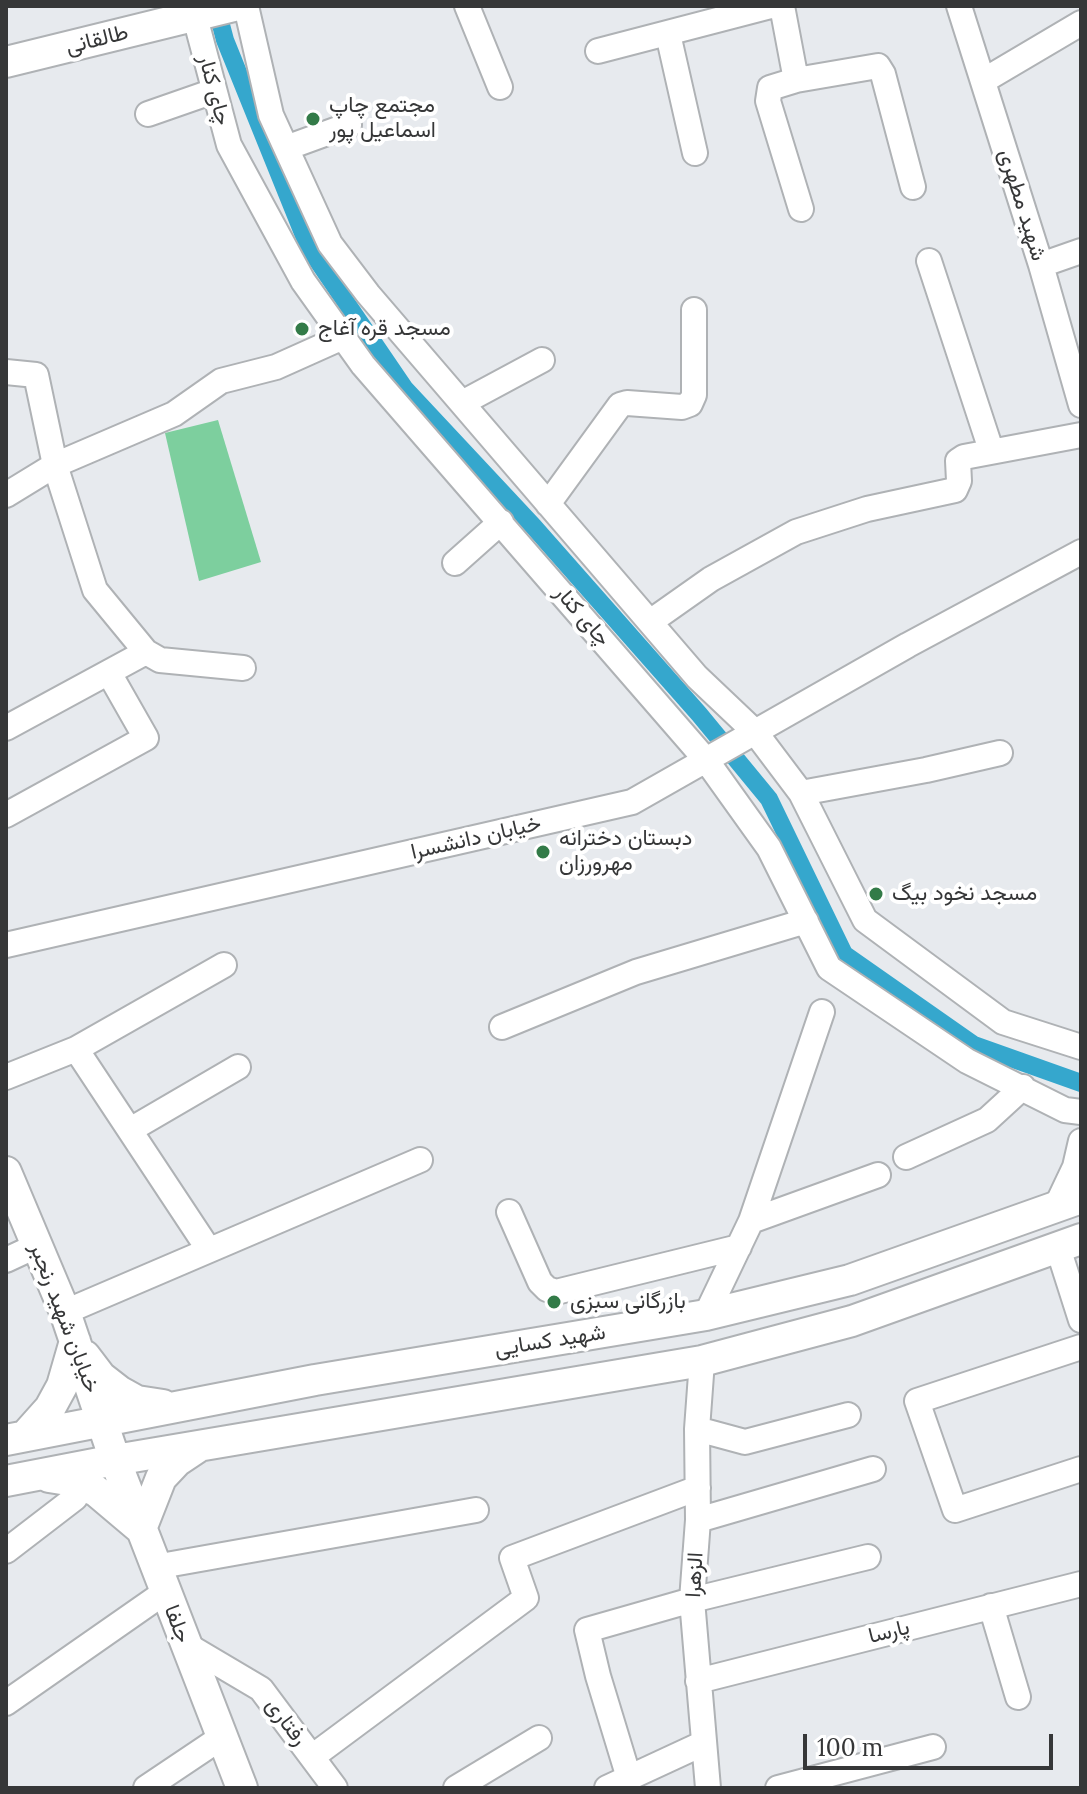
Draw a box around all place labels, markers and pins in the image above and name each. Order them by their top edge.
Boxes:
place label: مجتمع چاپ اسماعیل پور [329,93,436,144]
marker: مجتمع چاپ اسماعیل پور [304,110,322,128]
place label: مسجد قره آغاج [318,316,451,342]
marker: مسجد قره آغاج [293,320,311,338]
place label: دبستان دخترانه مهرورزان [559,826,692,878]
marker: دبستان دخترانه مهرورزان [534,843,552,861]
place label: مسجد نخود‌ بیگ [892,881,1037,907]
marker: مسجد نخود‌ بیگ [867,885,885,903]
place label: بازرگانی سبزی [570,1289,686,1315]
marker: بازرگانی سبزی [545,1293,563,1311]

